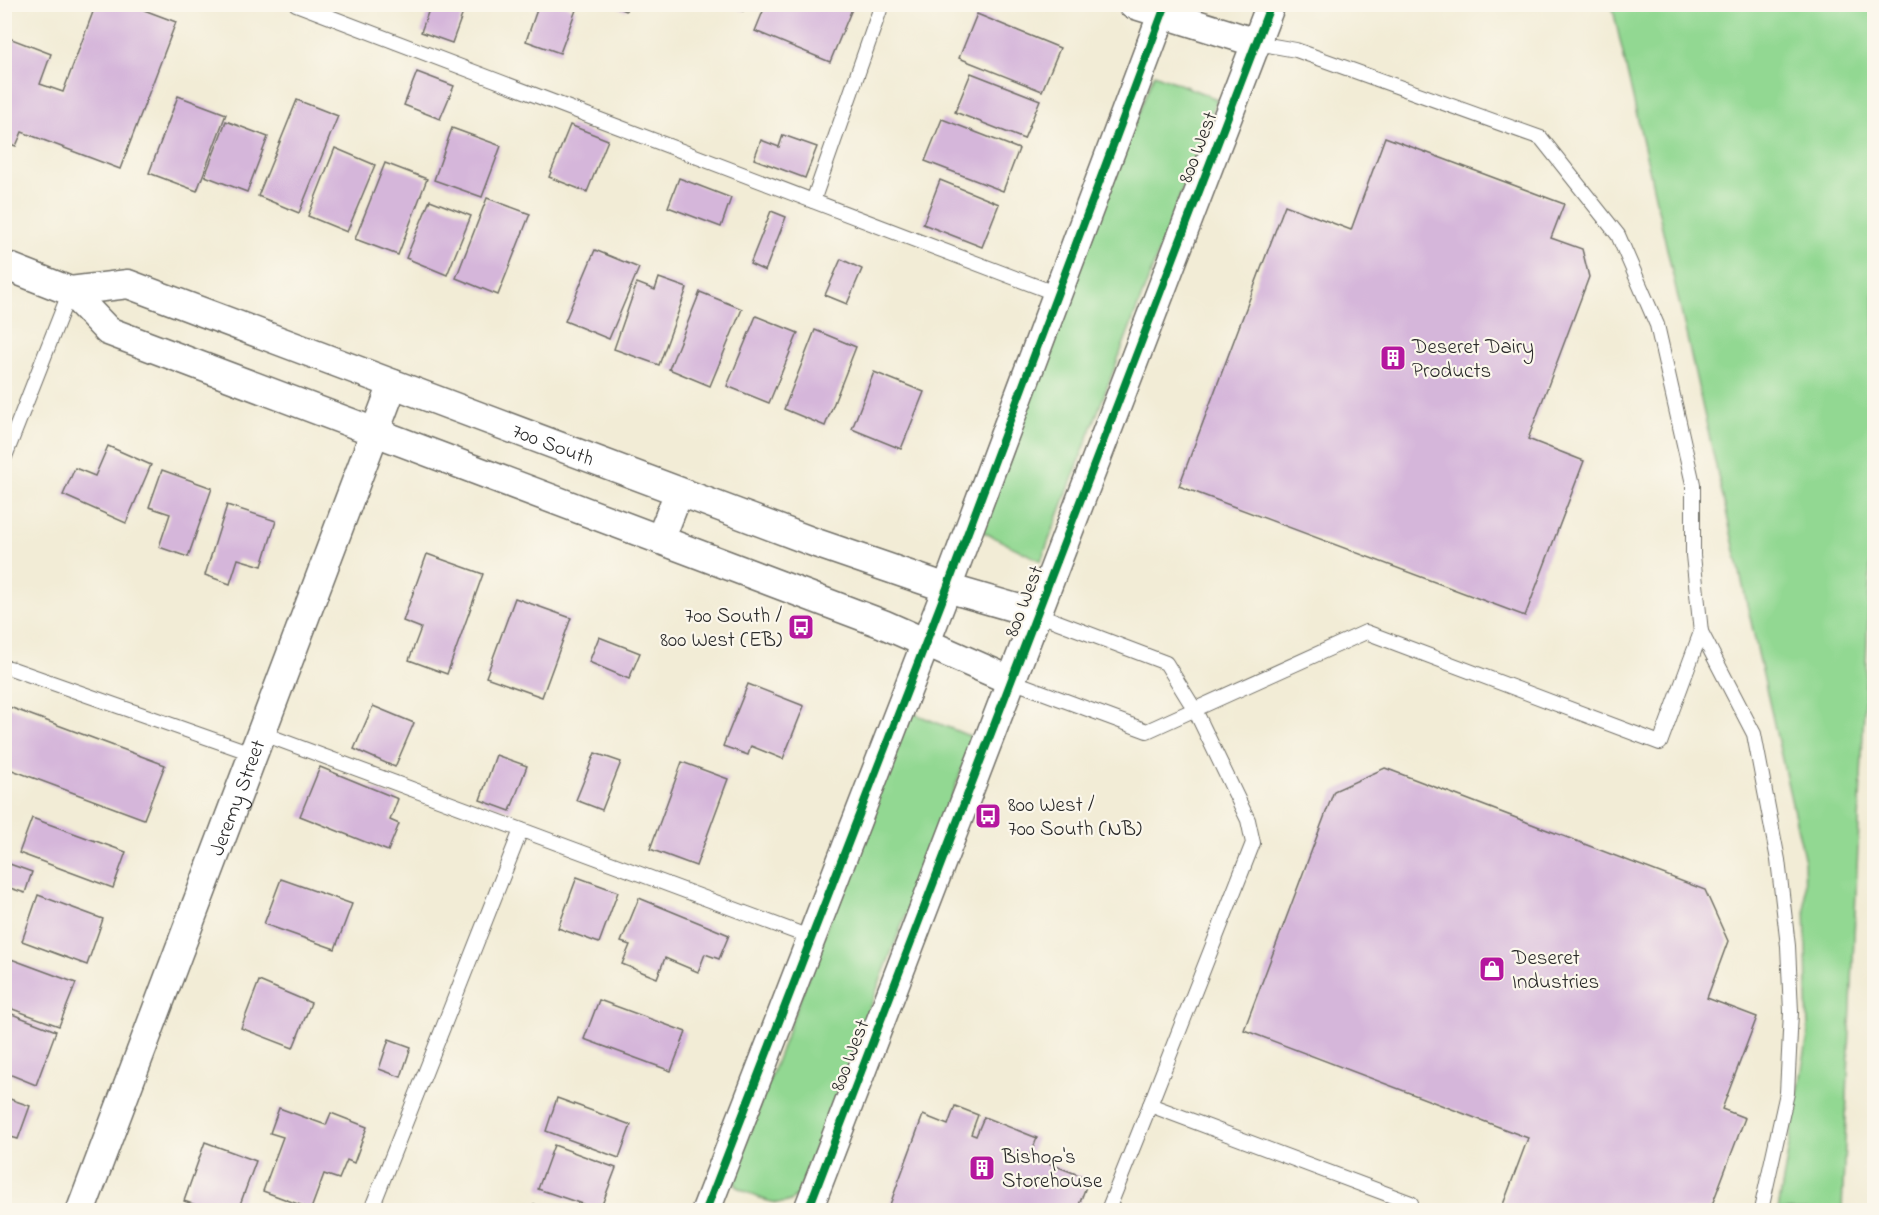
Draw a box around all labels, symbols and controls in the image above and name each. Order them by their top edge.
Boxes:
street label: 800 West [1171,107,1226,188]
place label: Deseret Dairy Products [1411,333,1534,387]
building icon: Deseret Dairy Products [1378,343,1408,373]
street label: 700 South [507,417,598,475]
street label: 800 West [997,561,1052,642]
place label: 700 South / 800 West (EB) [660,602,782,656]
bus stop icon: 700 South / 800 West (EB) [786,612,816,642]
street label: Jeremy Street [203,736,274,860]
place label: 800 West / 700 South (NB) [1008,791,1142,845]
bus stop icon: 800 West / 700 South (NB) [973,801,1003,831]
place label: Deseret Industries [1511,944,1599,998]
shop icon: Deseret Industries [1477,954,1507,984]
street label: 800 West [823,1015,878,1096]
place label: Bishop's Storehouse [1001,1143,1103,1197]
building icon: Bishop's Storehouse [967,1153,997,1183]

